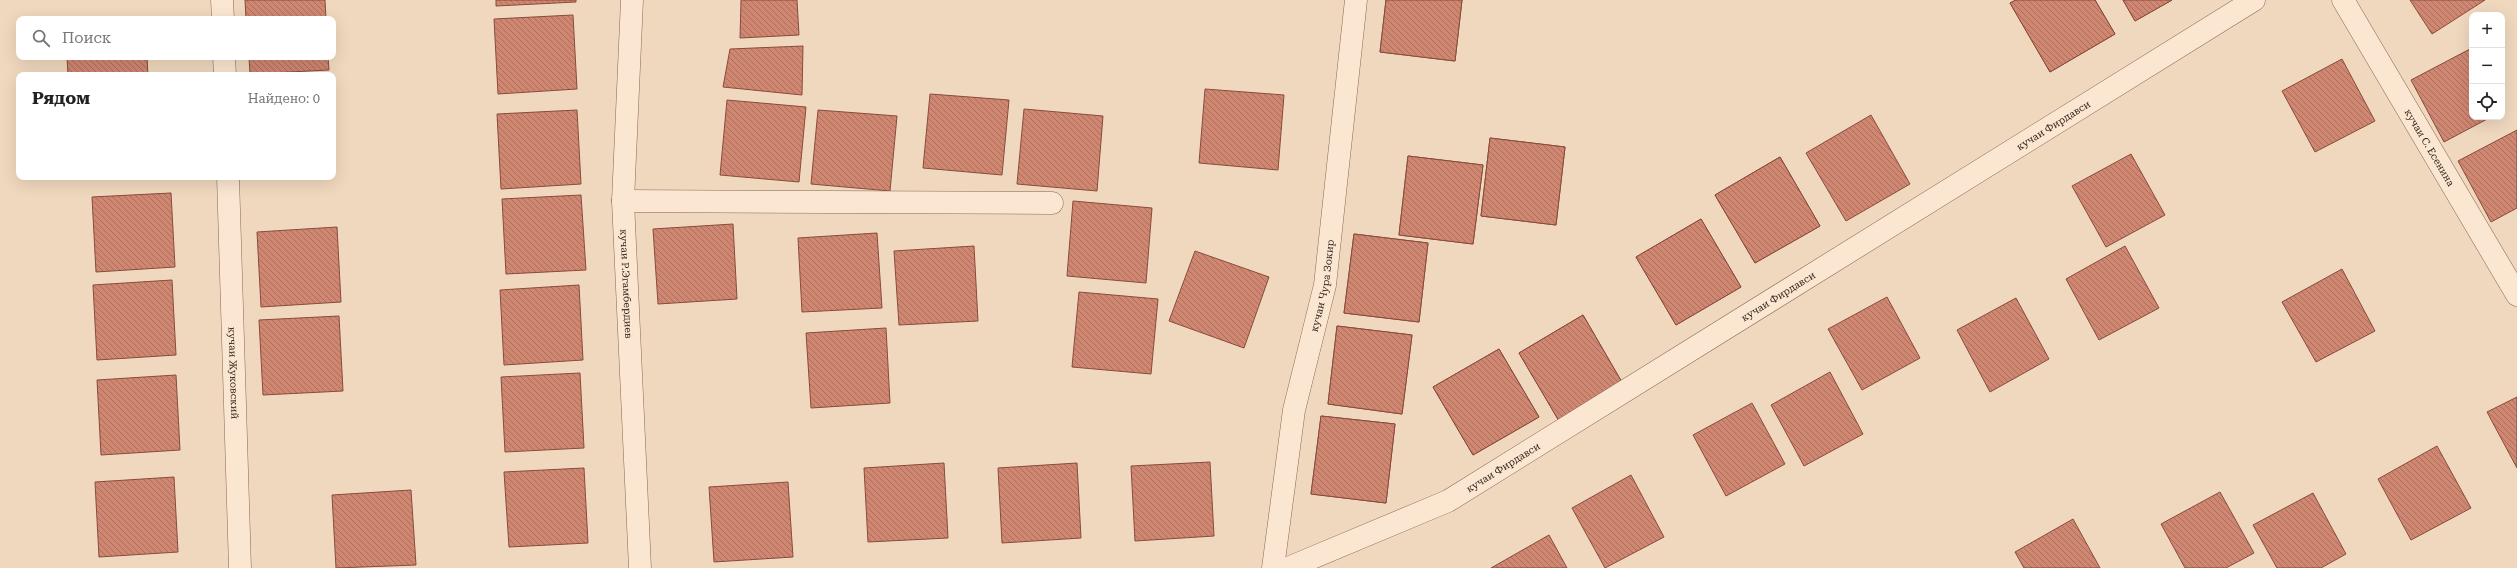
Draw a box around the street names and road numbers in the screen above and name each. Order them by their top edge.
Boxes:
street label: кучаи Фирдавси [2014,98,2092,152]
street label: кучаи С. Есенина [2403,107,2457,188]
street label: кучаи Р.Эгамбердиев [619,229,635,339]
street label: кучаи Чура Зокир [1308,239,1335,333]
street label: кучаи Фирдавси [1739,269,1817,323]
street label: кучаи Жуковский [227,327,241,419]
street label: кучаи Фирдавси [1464,440,1542,494]

